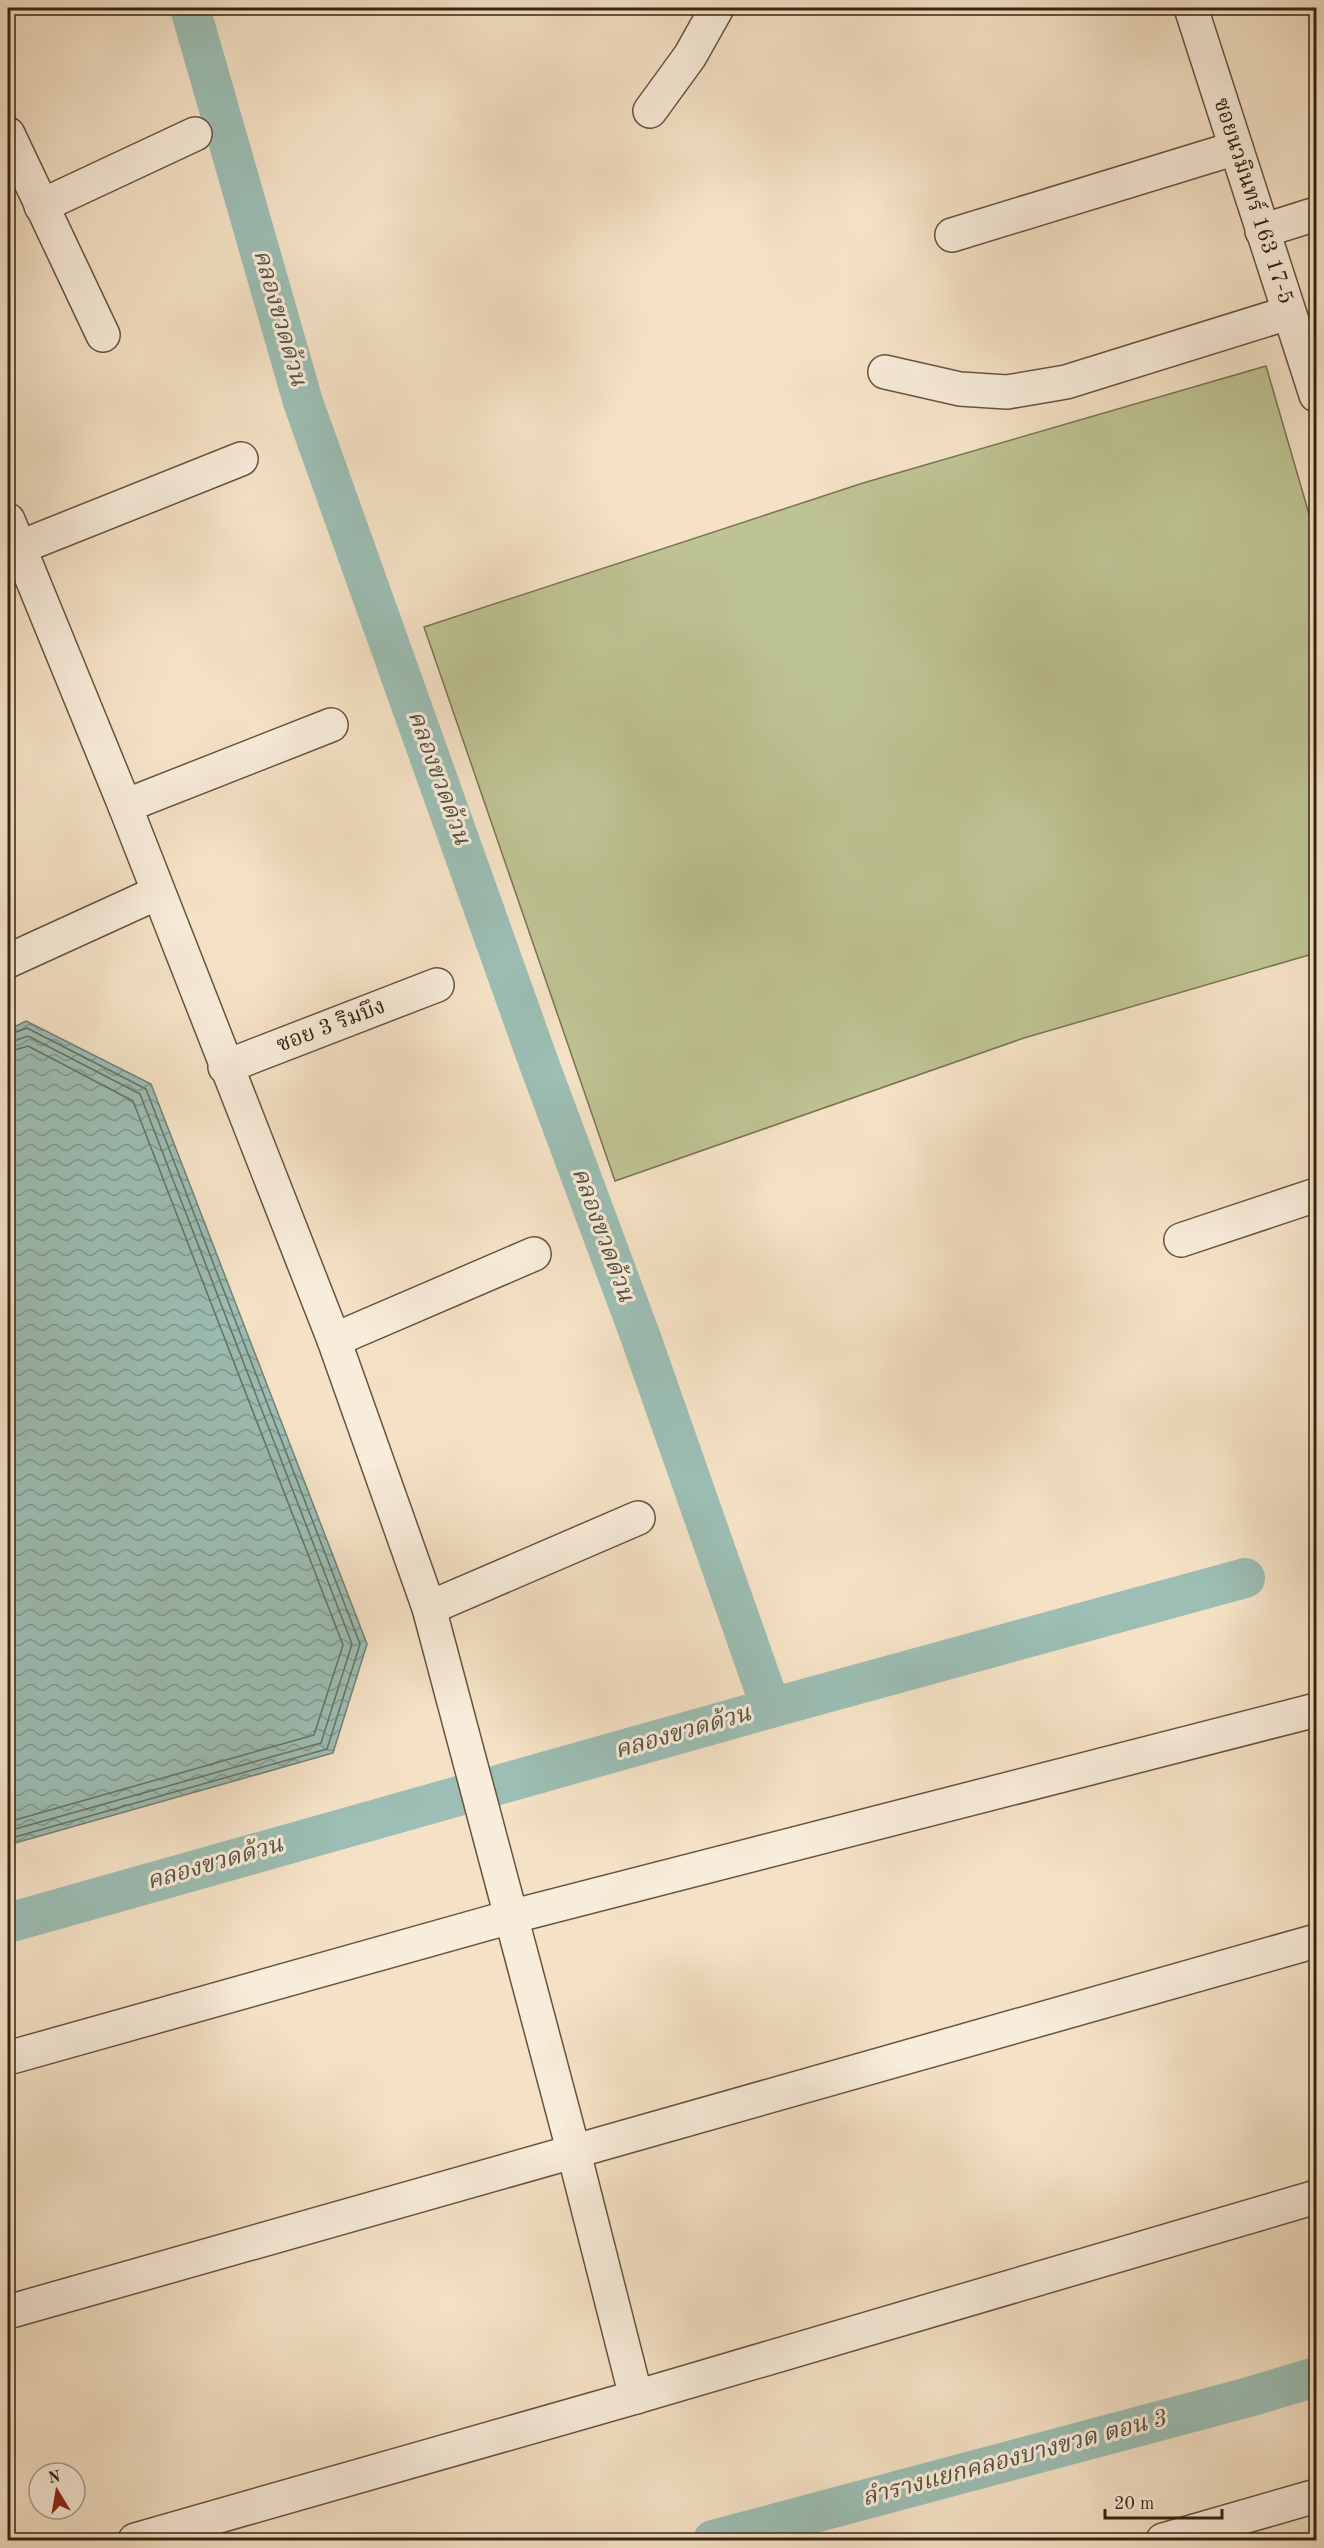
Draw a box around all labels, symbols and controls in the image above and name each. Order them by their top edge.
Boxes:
street label: ซอยนวมินทร์ 163 17-5 [1209,94,1300,307]
water label: คลองขวดด้วน [248,246,313,389]
water label: คลองขวดด้วน [403,707,476,848]
street label: ซอย 3 ริมบึง [273,994,388,1057]
water label: คลองขวดด้วน [567,1164,640,1305]
water label: คลองขวดด้วน [611,1699,754,1764]
water label: คลองขวดด้วน [143,1830,286,1895]
water label: ลำรางแยกคลองบางขวด ตอน 3 [859,2405,1170,2511]
north arrow [27,2461,87,2521]
text: N [47,2469,63,2487]
scale bar [1105,2482,1222,2520]
text: 20 m [1114,2495,1154,2513]

